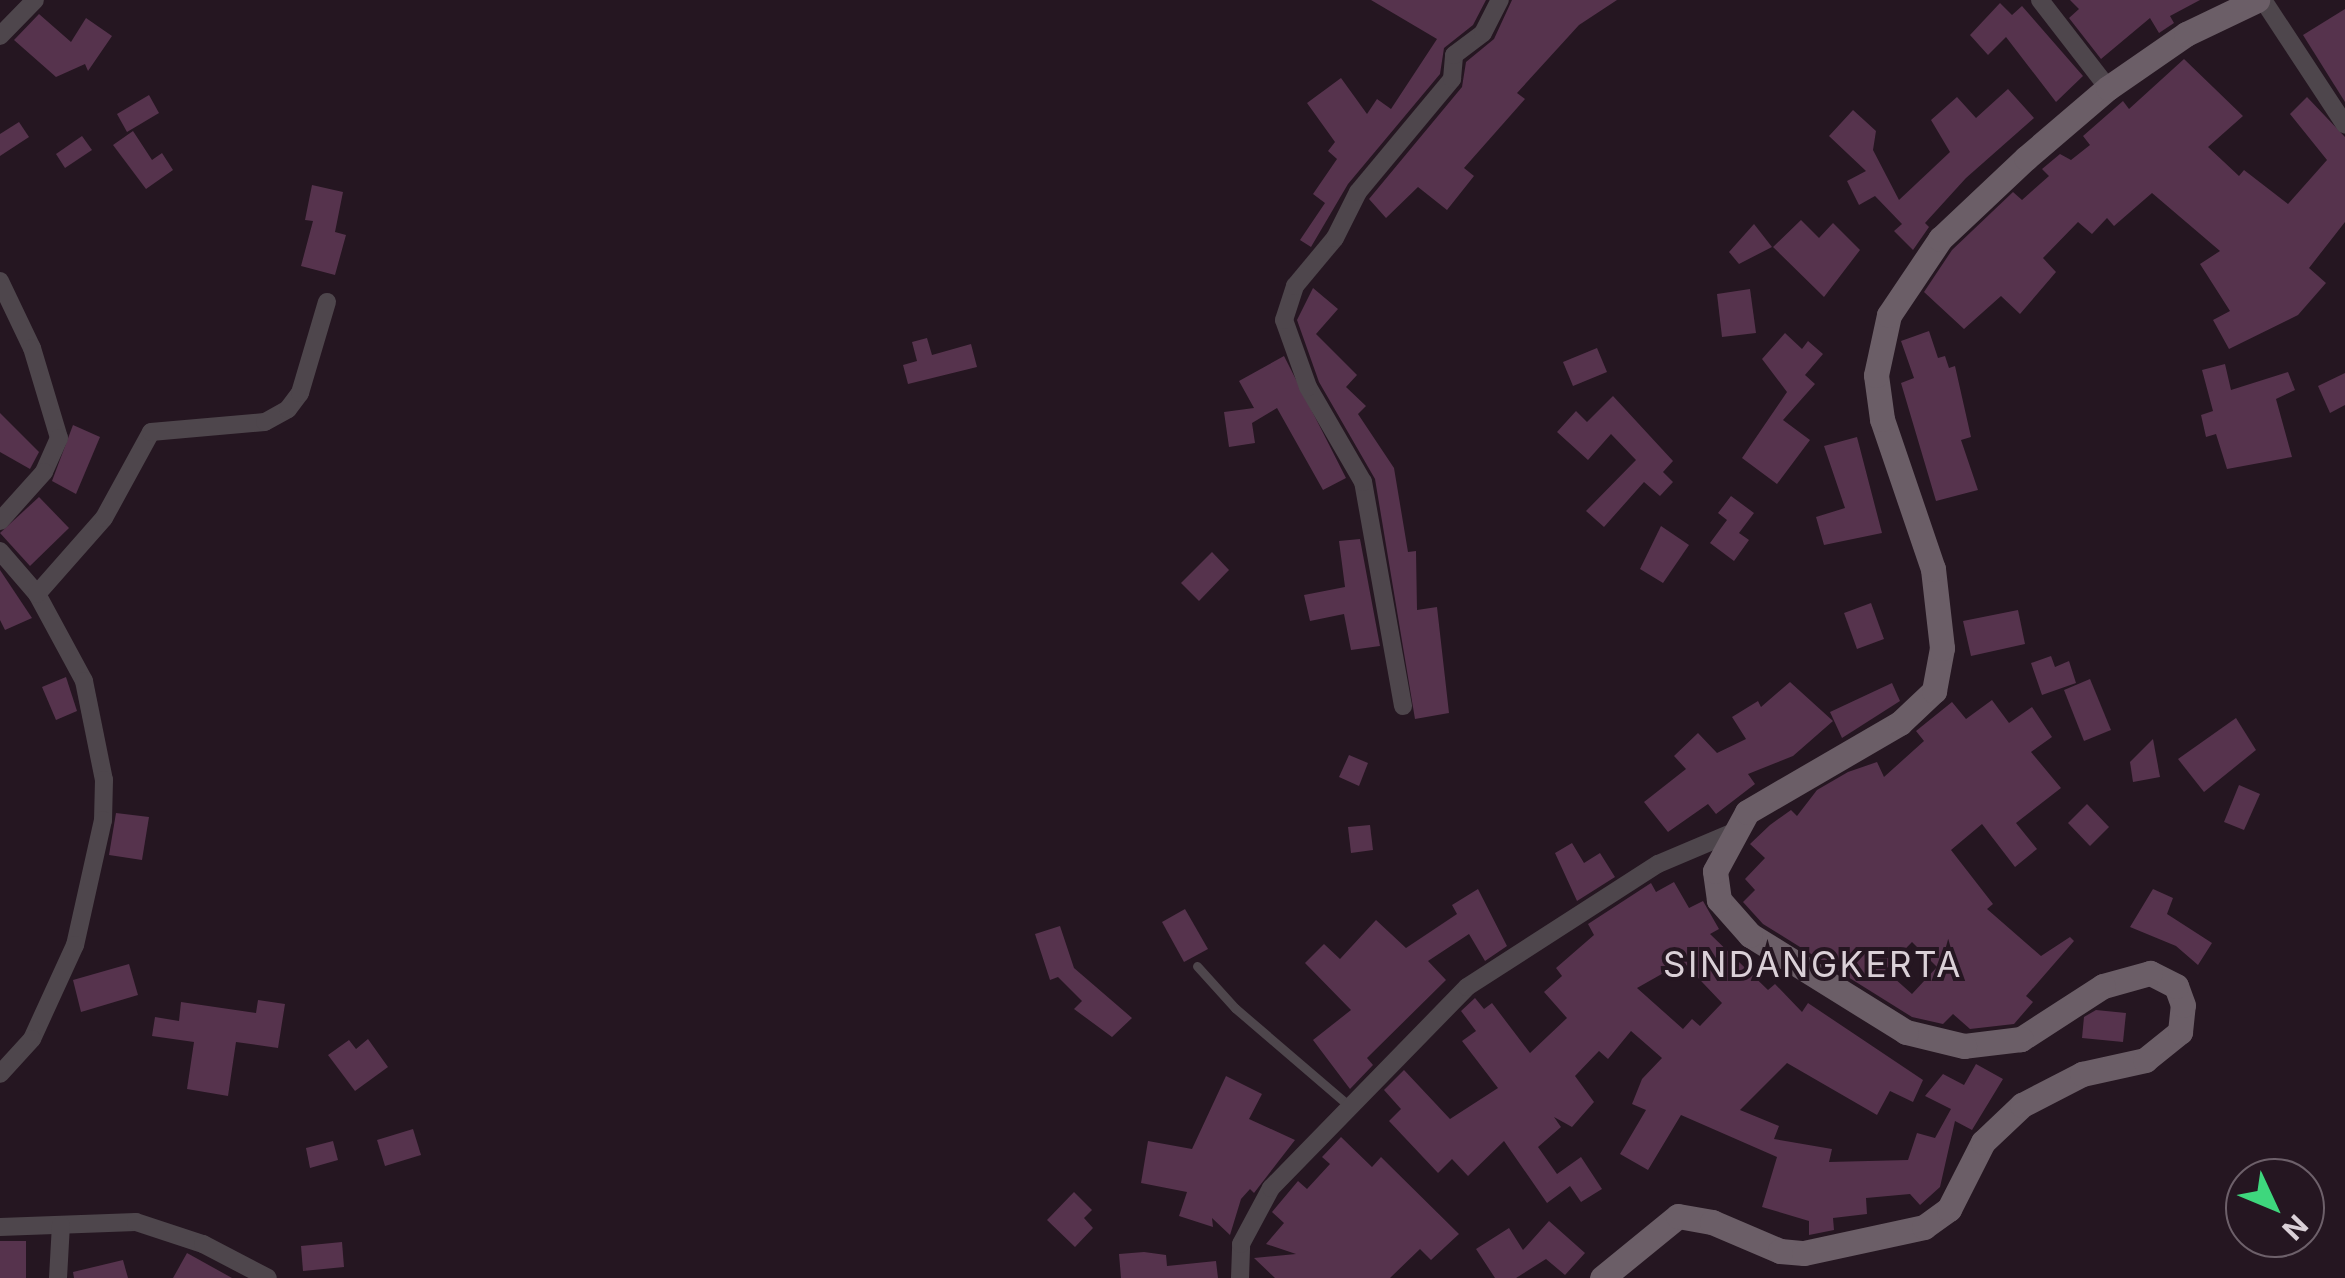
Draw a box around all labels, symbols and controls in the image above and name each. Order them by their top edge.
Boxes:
district label: SINDANGKERTA [1663,943,1963,985]
north arrow [2225,1158,2325,1258]
text: N [2275,1208,2315,1247]

